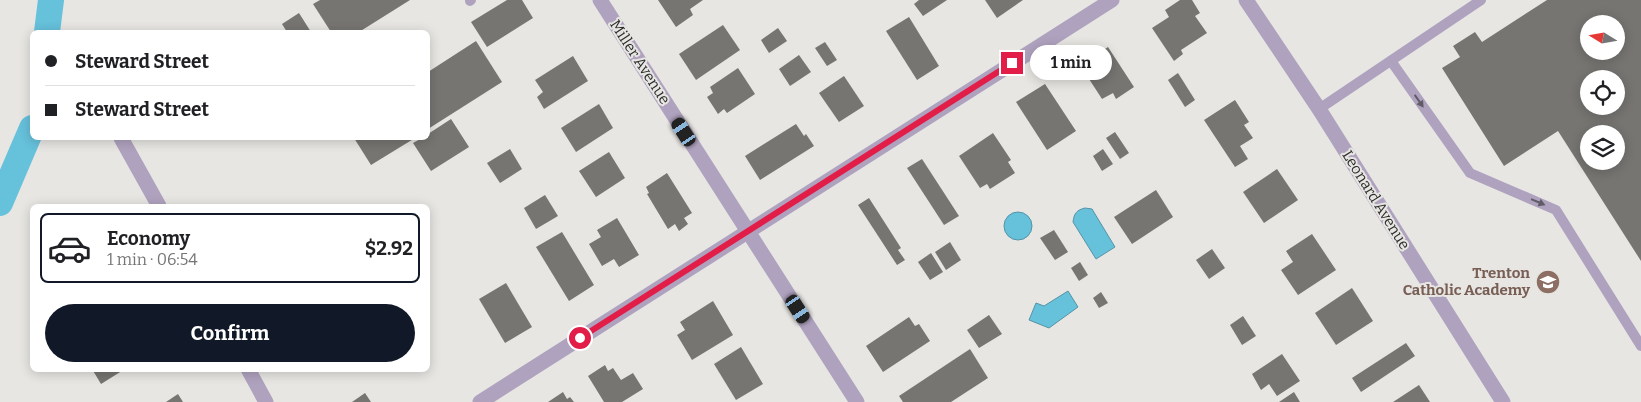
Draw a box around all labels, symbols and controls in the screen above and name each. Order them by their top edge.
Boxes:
north arrow [1580,15,1625,60]
map controls [1580,15,1625,170]
street label: Miller Avenue [606,16,674,108]
callout: 1 min [1030,46,1112,80]
text: Steward Street [75,50,209,73]
route end [1001,52,1023,74]
text: 1 min [1051,53,1091,72]
button: locate [1580,70,1625,115]
one-way arrow [1414,94,1424,108]
text: Steward Street [75,98,209,121]
car [669,115,698,149]
button: layers [1580,125,1625,170]
street label: Leonard Avenue [1338,147,1414,253]
one-way arrow [1531,199,1545,207]
icon: car [47,226,92,271]
text: Economy [107,227,190,250]
text: $2.92 [365,237,413,260]
text: 1 min · 06:54 [107,250,198,269]
place label: Trenton Catholic Academy [1403,264,1531,299]
school or university icon: Trenton Catholic Academy [1535,269,1561,295]
car [783,292,812,326]
button: Confirm [45,304,415,362]
route start [569,327,591,349]

